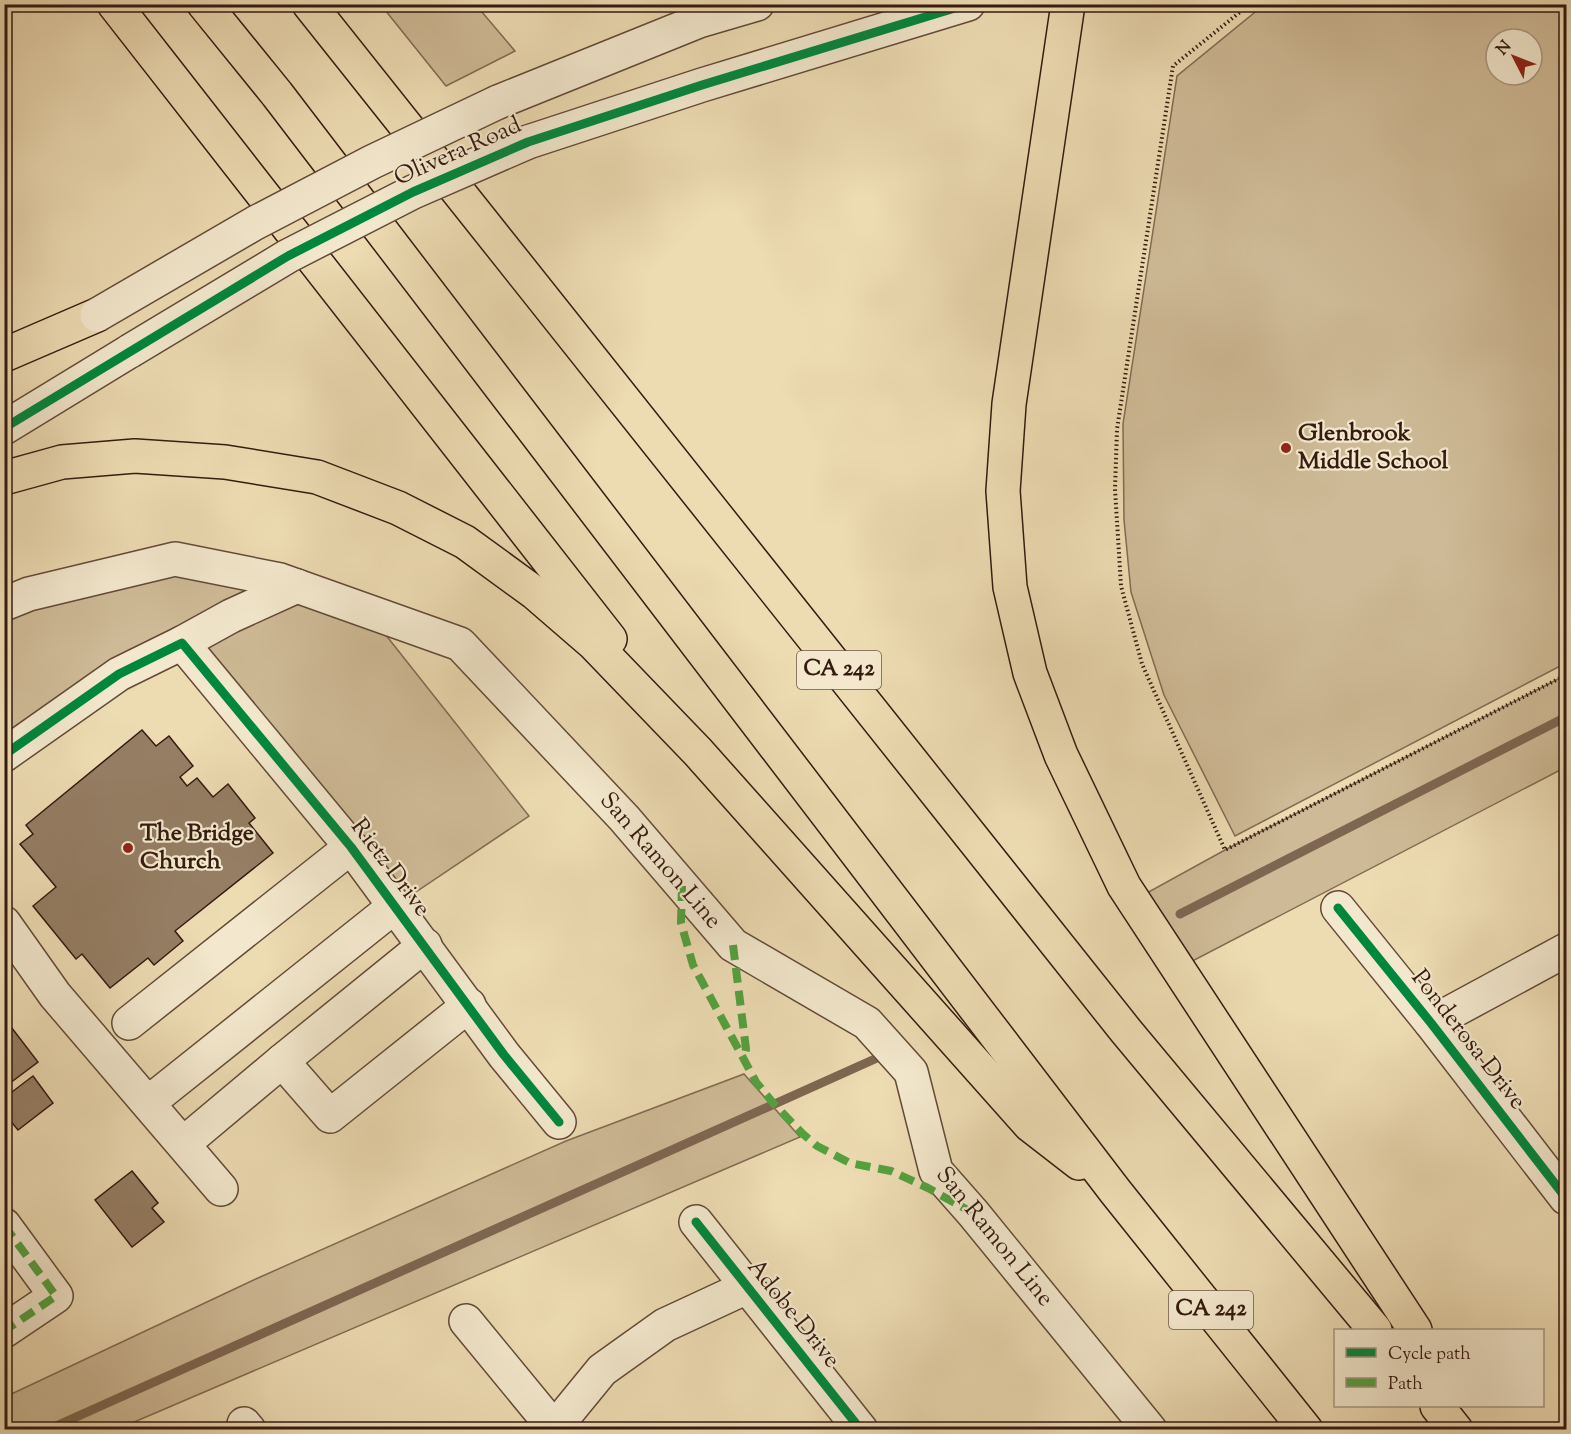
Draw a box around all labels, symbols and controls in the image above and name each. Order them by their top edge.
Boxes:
north arrow [1484,27,1544,87]
text: N [1492,36,1518,61]
street label: Olivera Road [389,109,527,195]
place label: Glenbrook Middle School [1298,417,1448,479]
marker: Glenbrook Middle School [1279,441,1293,455]
road number: CA 242 [797,651,881,689]
street label: San Ramon Line [591,785,729,937]
street label: Rietz Drive [342,812,438,924]
place label: The Bridge Church [140,817,254,879]
marker: The Bridge Church [121,841,135,855]
street label: Ponderosa Drive [1402,963,1534,1117]
street label: San Ramon Line [927,1160,1061,1314]
street label: Adobe Drive [738,1252,848,1376]
road number: CA 242 [1169,1291,1253,1329]
legend [1334,1329,1544,1407]
text: Cycle path [1388,1342,1471,1368]
text: Path [1388,1372,1423,1398]

